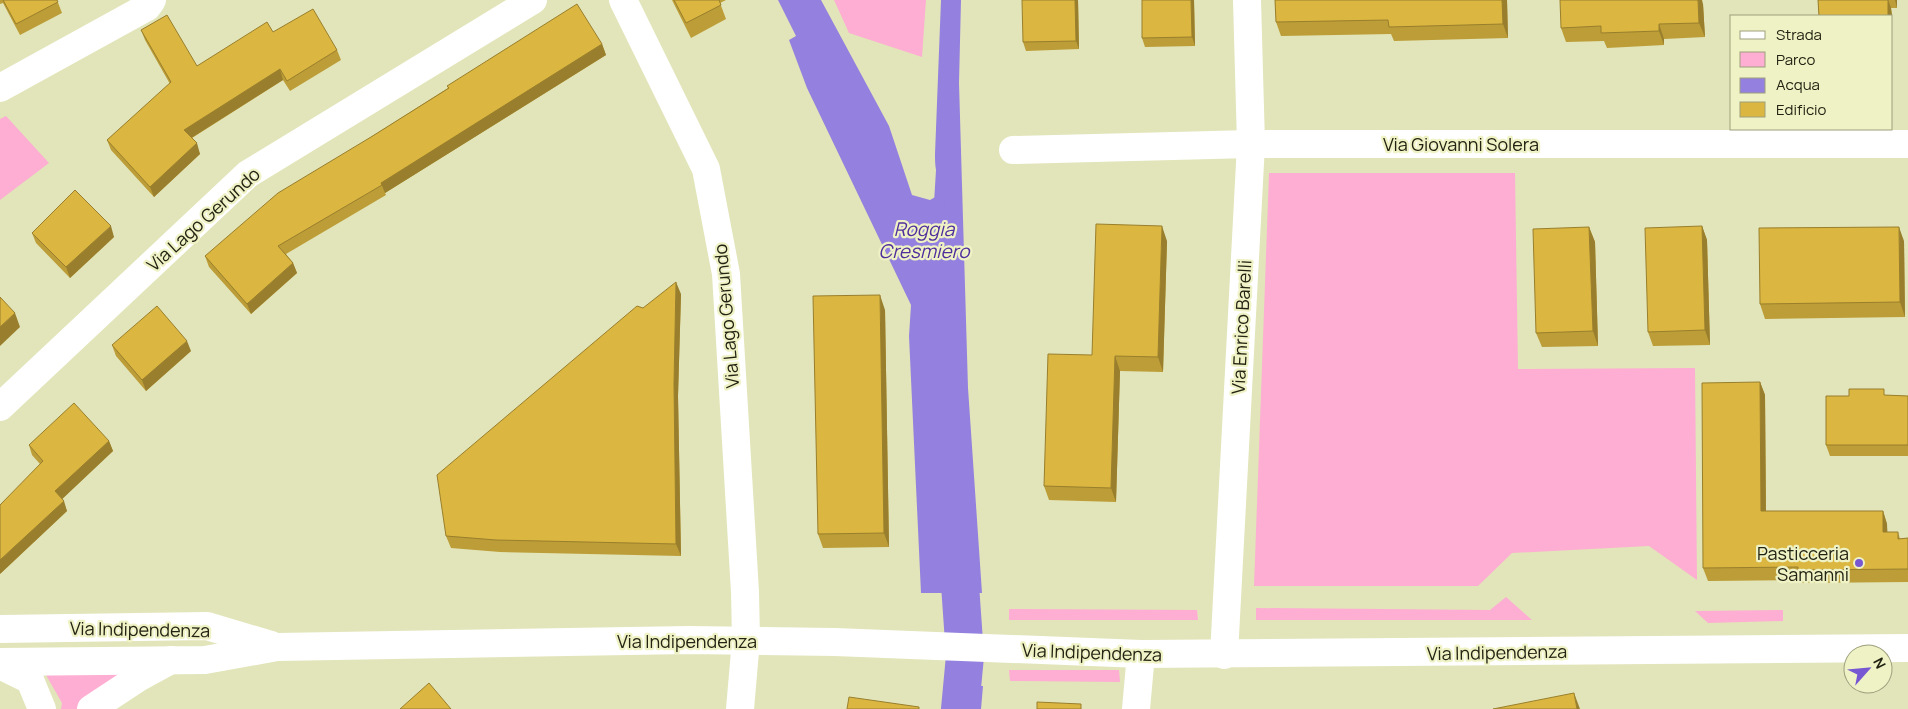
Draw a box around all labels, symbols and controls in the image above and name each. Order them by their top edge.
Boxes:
legend [1730,15,1893,130]
text: Strada [1776,24,1822,45]
text: Parco [1776,49,1815,70]
text: Acqua [1776,74,1820,95]
text: Edificio [1776,99,1827,120]
street label: Via Giovanni Solera [1383,132,1539,156]
street label: Via Lago Gerundo [141,162,265,276]
water label: Roggia Cresmiero [879,216,971,264]
street label: Via Lago Gerundo [708,243,744,389]
street label: Via Enrico Barelli [1226,259,1256,395]
place label: Pasticceria Samanni [1757,541,1849,586]
marker: Pasticceria Samanni [1853,557,1865,569]
street label: Via Indipendenza [70,616,210,642]
street label: Via Indipendenza [617,629,757,653]
street label: Via Indipendenza [1022,638,1162,666]
street label: Via Indipendenza [1427,639,1567,665]
north arrow [1843,644,1893,694]
text: N [1869,654,1891,672]

